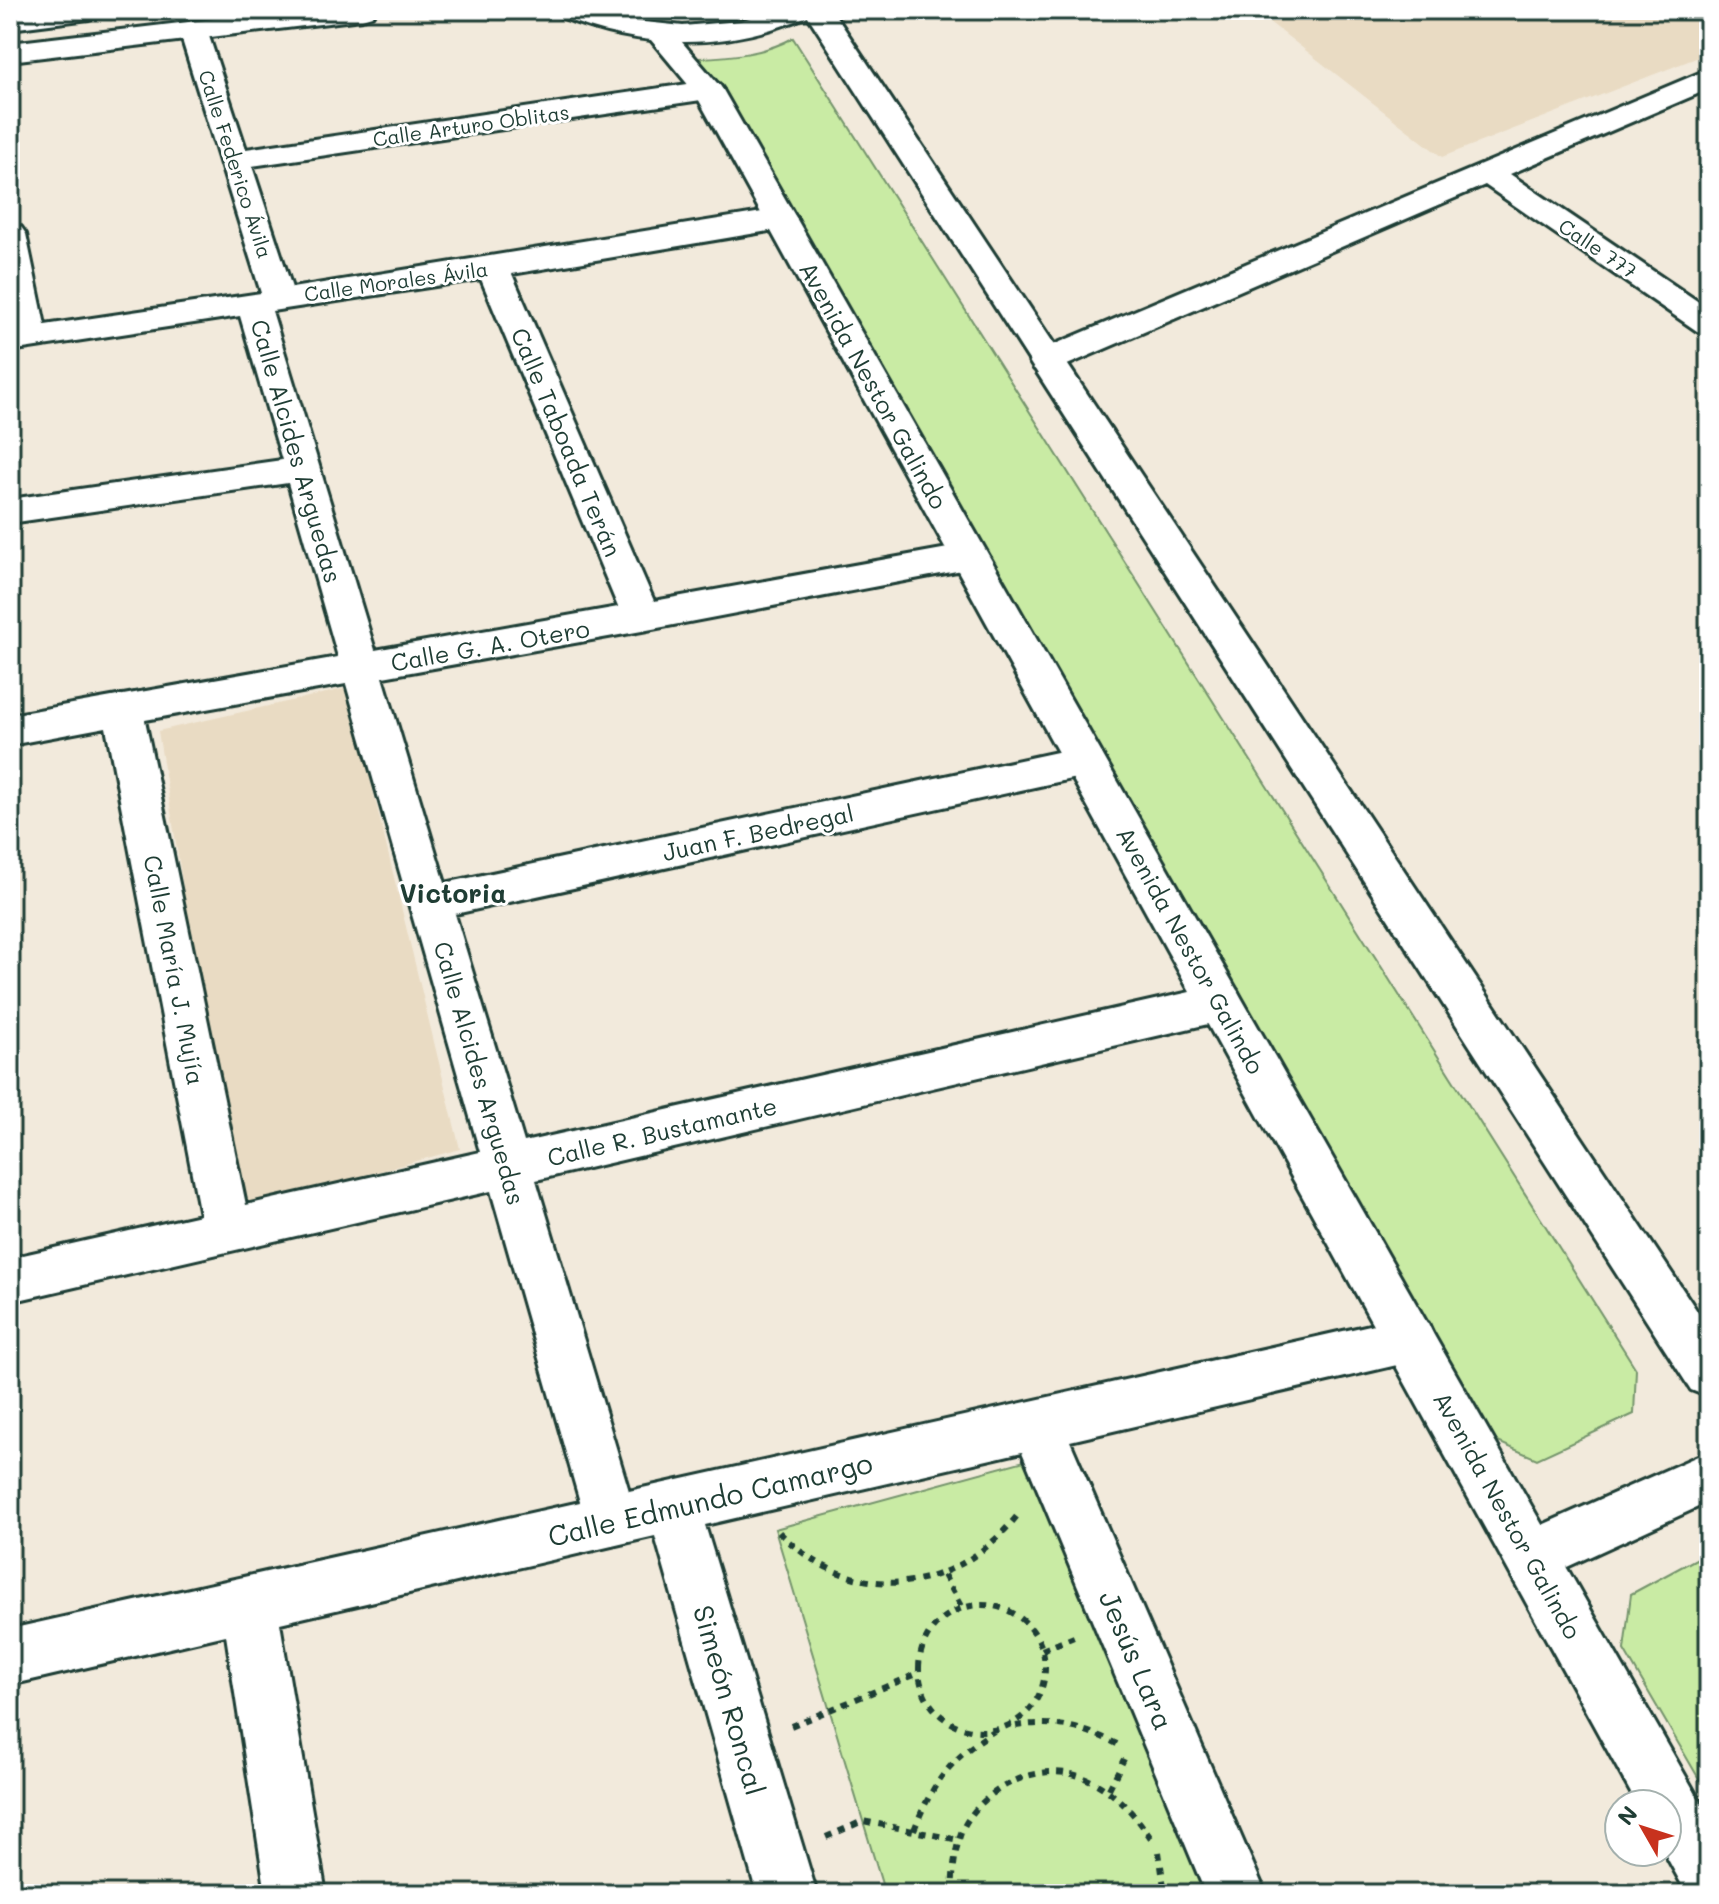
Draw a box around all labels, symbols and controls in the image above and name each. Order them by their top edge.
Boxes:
street label: Calle Federico Ávila [193,67,279,261]
street label: Calle Arturo Oblitas [371,98,571,152]
street label: Calle 777 [1554,212,1642,284]
street label: Calle Morales Ávila [302,255,490,307]
street label: Avenida Nestor Galindo [793,256,955,514]
street label: Calle Alcides Arguedas [245,316,349,586]
street label: Calle Taboada Terán [505,323,629,561]
street label: Calle G. A. Otero [388,612,592,678]
street label: Juan F. Bedregal [659,797,857,867]
street label: Avenida Nestor Galindo [1110,821,1272,1079]
street label: Calle María J. Mujía [137,852,213,1088]
district label: Victoria [399,876,507,910]
street label: Calle Alcides Arguedas [428,938,532,1208]
street label: Calle R. Bustamante [544,1089,780,1173]
street label: Avenida Nestor Galindo [1427,1386,1589,1644]
street label: Calle Edmundo Camargo [544,1444,876,1554]
street label: Jesús Lara [1092,1585,1182,1735]
street label: Simeón Roncal [686,1601,774,1799]
north arrow [1603,1788,1683,1868]
text: N [1611,1799,1644,1831]

